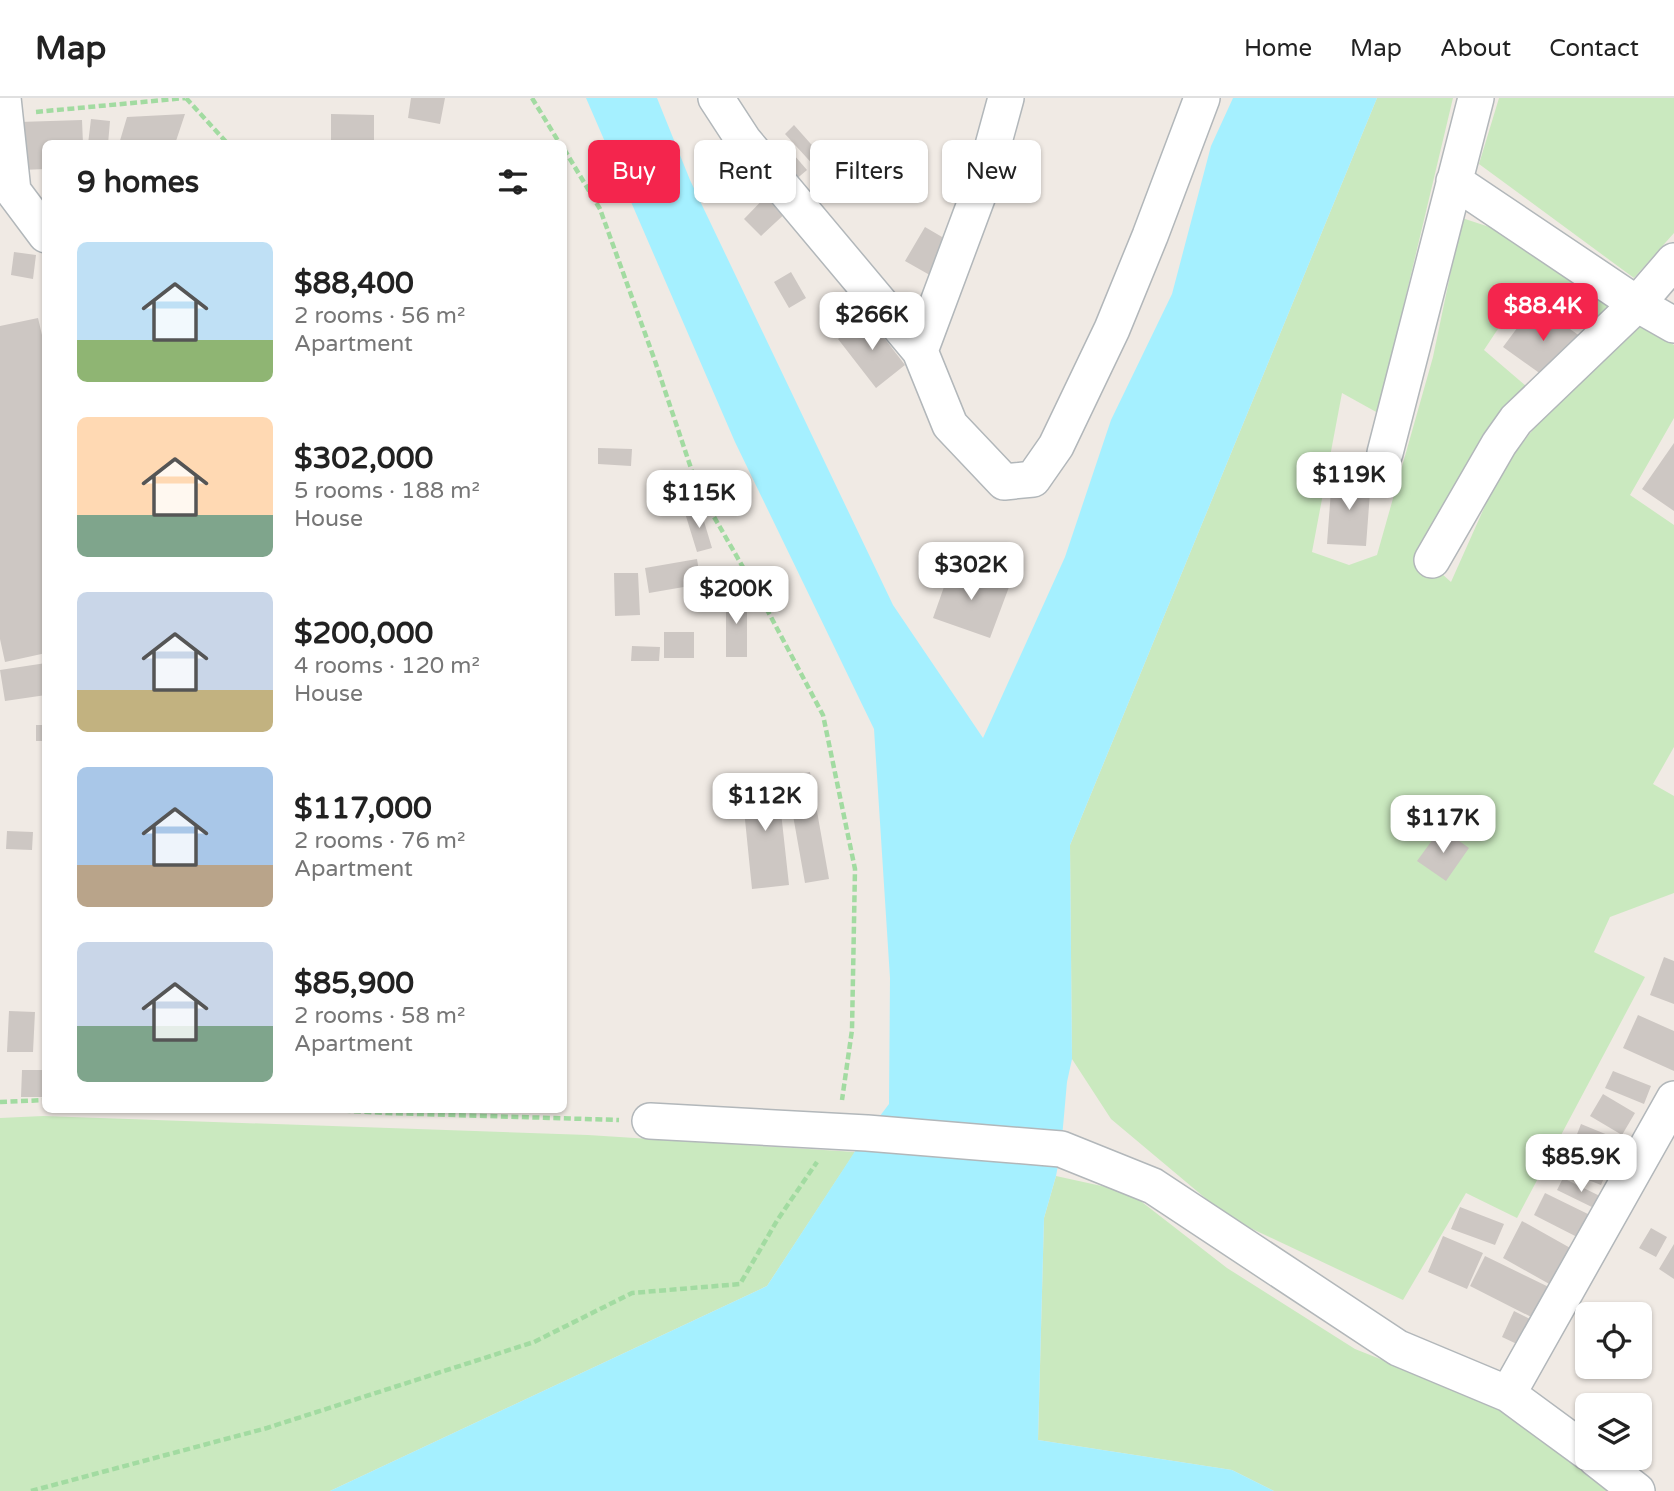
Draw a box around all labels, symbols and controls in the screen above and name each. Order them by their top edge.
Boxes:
text: Map [35,29,106,68]
text: Home [1244,34,1312,63]
text: Map [1350,34,1402,63]
text: About [1440,34,1511,63]
text: Contact [1549,34,1639,63]
chip: Buy [588,140,680,203]
chip: Rent [694,140,796,203]
chip: Filters [810,140,928,203]
chip: New [942,140,1041,203]
icon: filters [494,163,532,201]
text: 9 homes [77,164,199,201]
text: $88,400 [294,265,414,302]
icon: home [133,270,217,354]
pin: $88.4K [1486,284,1600,343]
pin: $266K [823,292,921,352]
text: $88.4K [1504,292,1582,320]
text: $266K [836,301,908,329]
text: 2 rooms · 56 m² [294,302,465,330]
text: Apartment [294,330,413,358]
text: $302,000 [294,440,433,477]
icon: home [133,445,217,529]
pin: $119K [1300,452,1398,512]
text: $119K [1313,461,1385,489]
pin: $115K [650,470,748,530]
text: 5 rooms · 188 m² [294,477,480,505]
text: $115K [663,479,735,507]
text: House [294,505,363,533]
pin: $302K [922,542,1020,602]
text: $302K [935,551,1007,579]
pin: $200K [687,566,785,626]
text: $200K [700,575,772,603]
text: $200,000 [294,615,433,652]
icon: home [133,620,217,704]
text: 4 rooms · 120 m² [294,652,480,680]
text: House [294,680,363,708]
pin: $112K [716,774,814,833]
text: $112K [729,782,801,810]
text: $117,000 [294,790,432,827]
icon: home [133,795,217,879]
pin: $117K [1394,796,1492,855]
text: $117K [1407,804,1479,832]
text: 2 rooms · 76 m² [294,827,465,855]
text: Apartment [294,855,413,883]
text: $85,900 [294,965,414,1002]
icon: home [133,970,217,1054]
text: 2 rooms · 58 m² [294,1002,465,1030]
text: Apartment [294,1030,413,1058]
pin: $85.9K [1524,1134,1638,1194]
text: $85.9K [1542,1143,1620,1171]
map controls [1575,1302,1652,1470]
button: locate [1575,1302,1652,1379]
button: layers [1575,1393,1652,1470]

